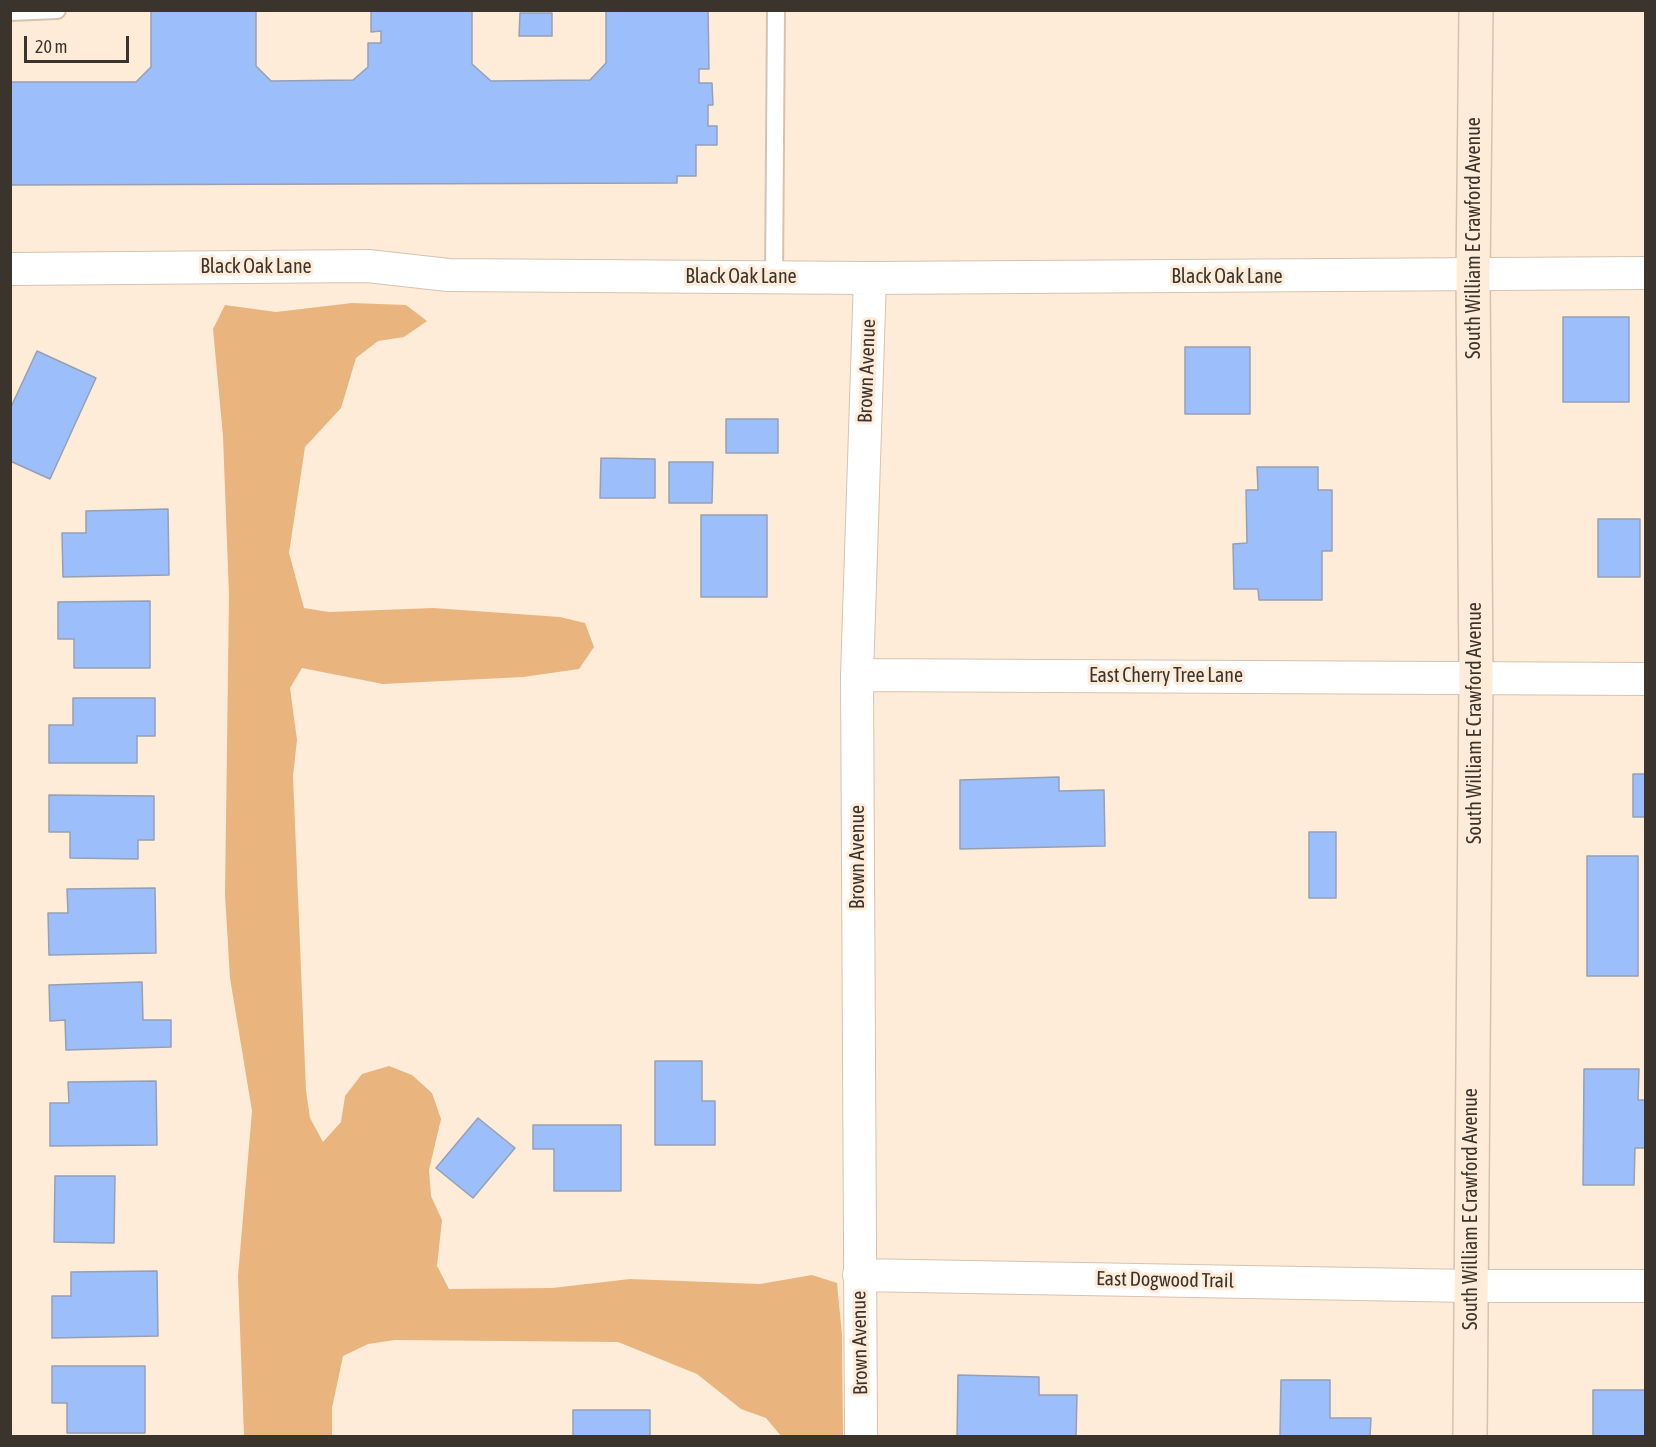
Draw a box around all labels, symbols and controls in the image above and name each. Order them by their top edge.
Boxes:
scale bar [27,24,132,62]
text: 20 m [35,36,67,57]
street label: South William E Crawford Avenue [1462,117,1486,359]
street label: Black Oak Lane [200,255,312,279]
street label: Black Oak Lane [685,265,797,289]
street label: Black Oak Lane [1171,265,1283,289]
street label: Brown Avenue [853,318,881,424]
street label: South William E Crawford Avenue [1463,602,1487,844]
street label: East Cherry Tree Lane [1089,664,1243,688]
street label: Brown Avenue [846,805,870,909]
street label: South William E Crawford Avenue [1459,1088,1483,1330]
street label: East Dogwood Trail [1096,1267,1234,1293]
street label: Brown Avenue [847,1291,873,1395]

